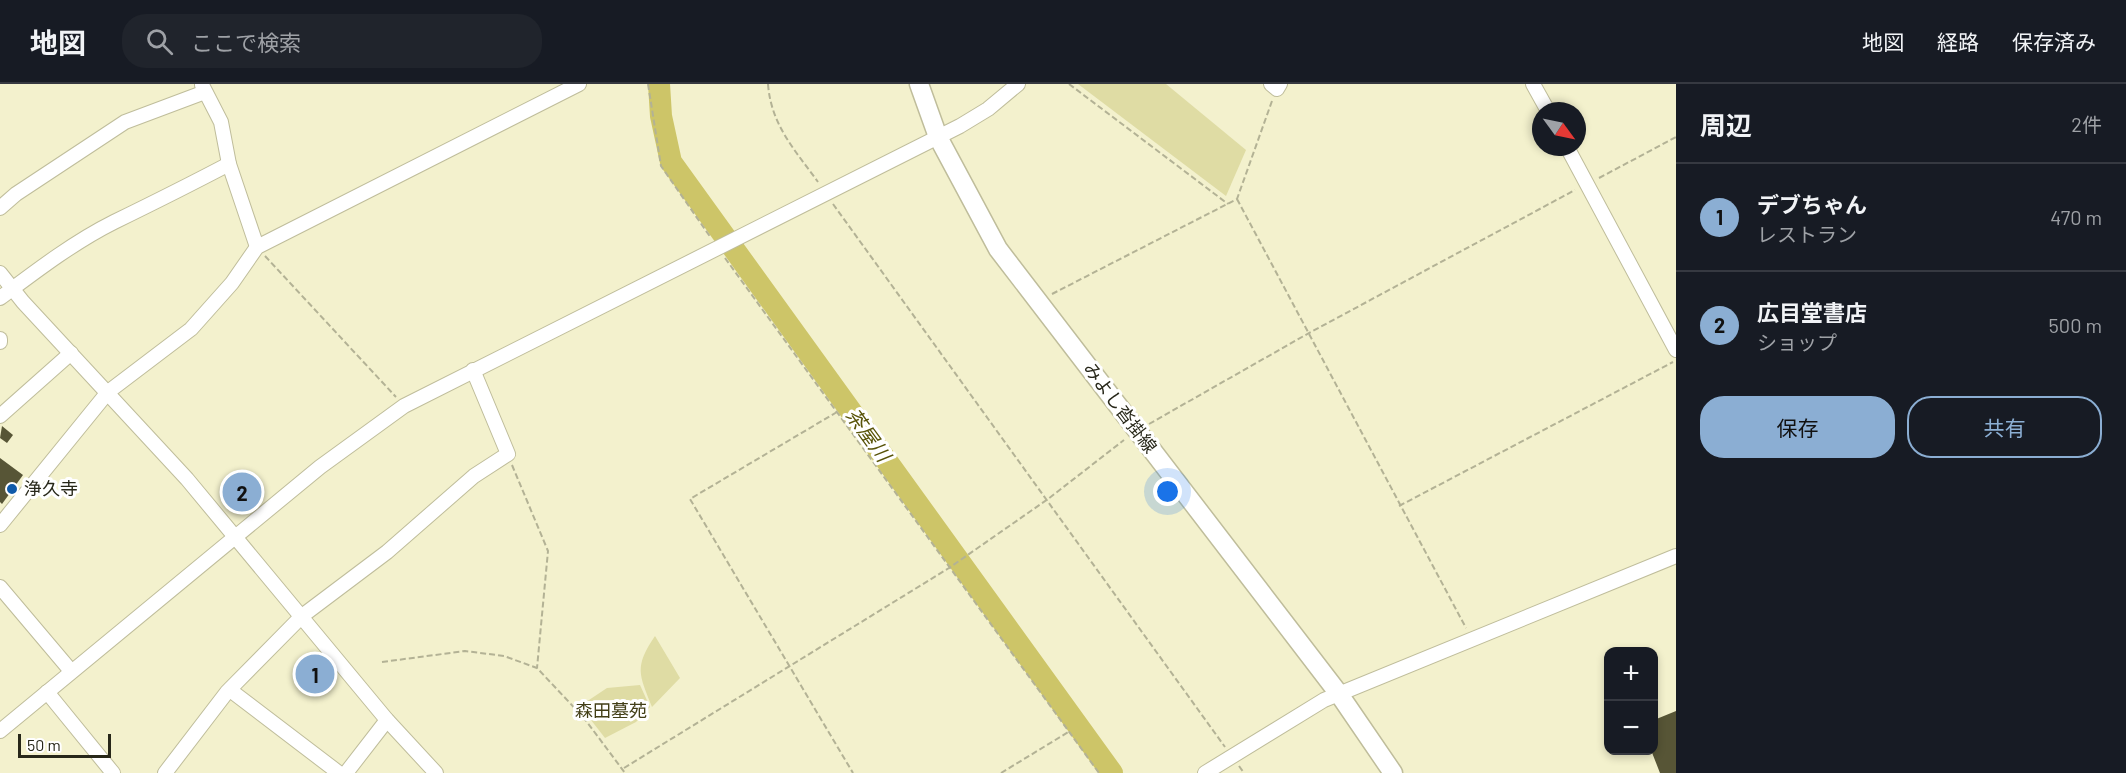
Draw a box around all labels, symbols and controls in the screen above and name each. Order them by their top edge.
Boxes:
search box [122,14,542,68]
text: 地図 [30,25,86,59]
icon: search [143,25,176,58]
text: ここで検索 [191,29,301,55]
text: 地図 [1862,29,1904,54]
text: 経路 [1937,29,1979,54]
text: 保存済み [2012,29,2096,54]
north arrow [1532,102,1586,156]
text: 周辺 [1700,109,1752,140]
text: 2件 [2071,112,2102,136]
text: デブちゃん [1757,191,1867,217]
text: 1 [1716,205,1723,229]
text: 470 m [2050,205,2102,229]
text: レストラン [1757,222,1857,246]
text: 広目堂書店 [1757,299,1867,325]
text: 2 [1714,313,1725,337]
text: 500 m [2049,313,2102,337]
text: ショップ [1757,330,1837,354]
street label: みよし沓掛線 [1080,358,1162,457]
button: 保存 [1700,396,1895,458]
button: 共有 [1907,396,2102,458]
water label: 茶屋川 [841,403,897,467]
pin: 2 [222,470,262,514]
place label: 浄久寺 [24,477,78,499]
your location [1153,477,1182,506]
marker: 浄久寺 [5,482,19,496]
map controls [1604,647,1658,755]
button: + [1604,647,1658,701]
pin: 1 [296,652,334,696]
park label: 森田墓苑 [575,699,647,721]
button: − [1604,701,1658,755]
scale bar [18,731,111,758]
text: 50 m [27,735,61,754]

